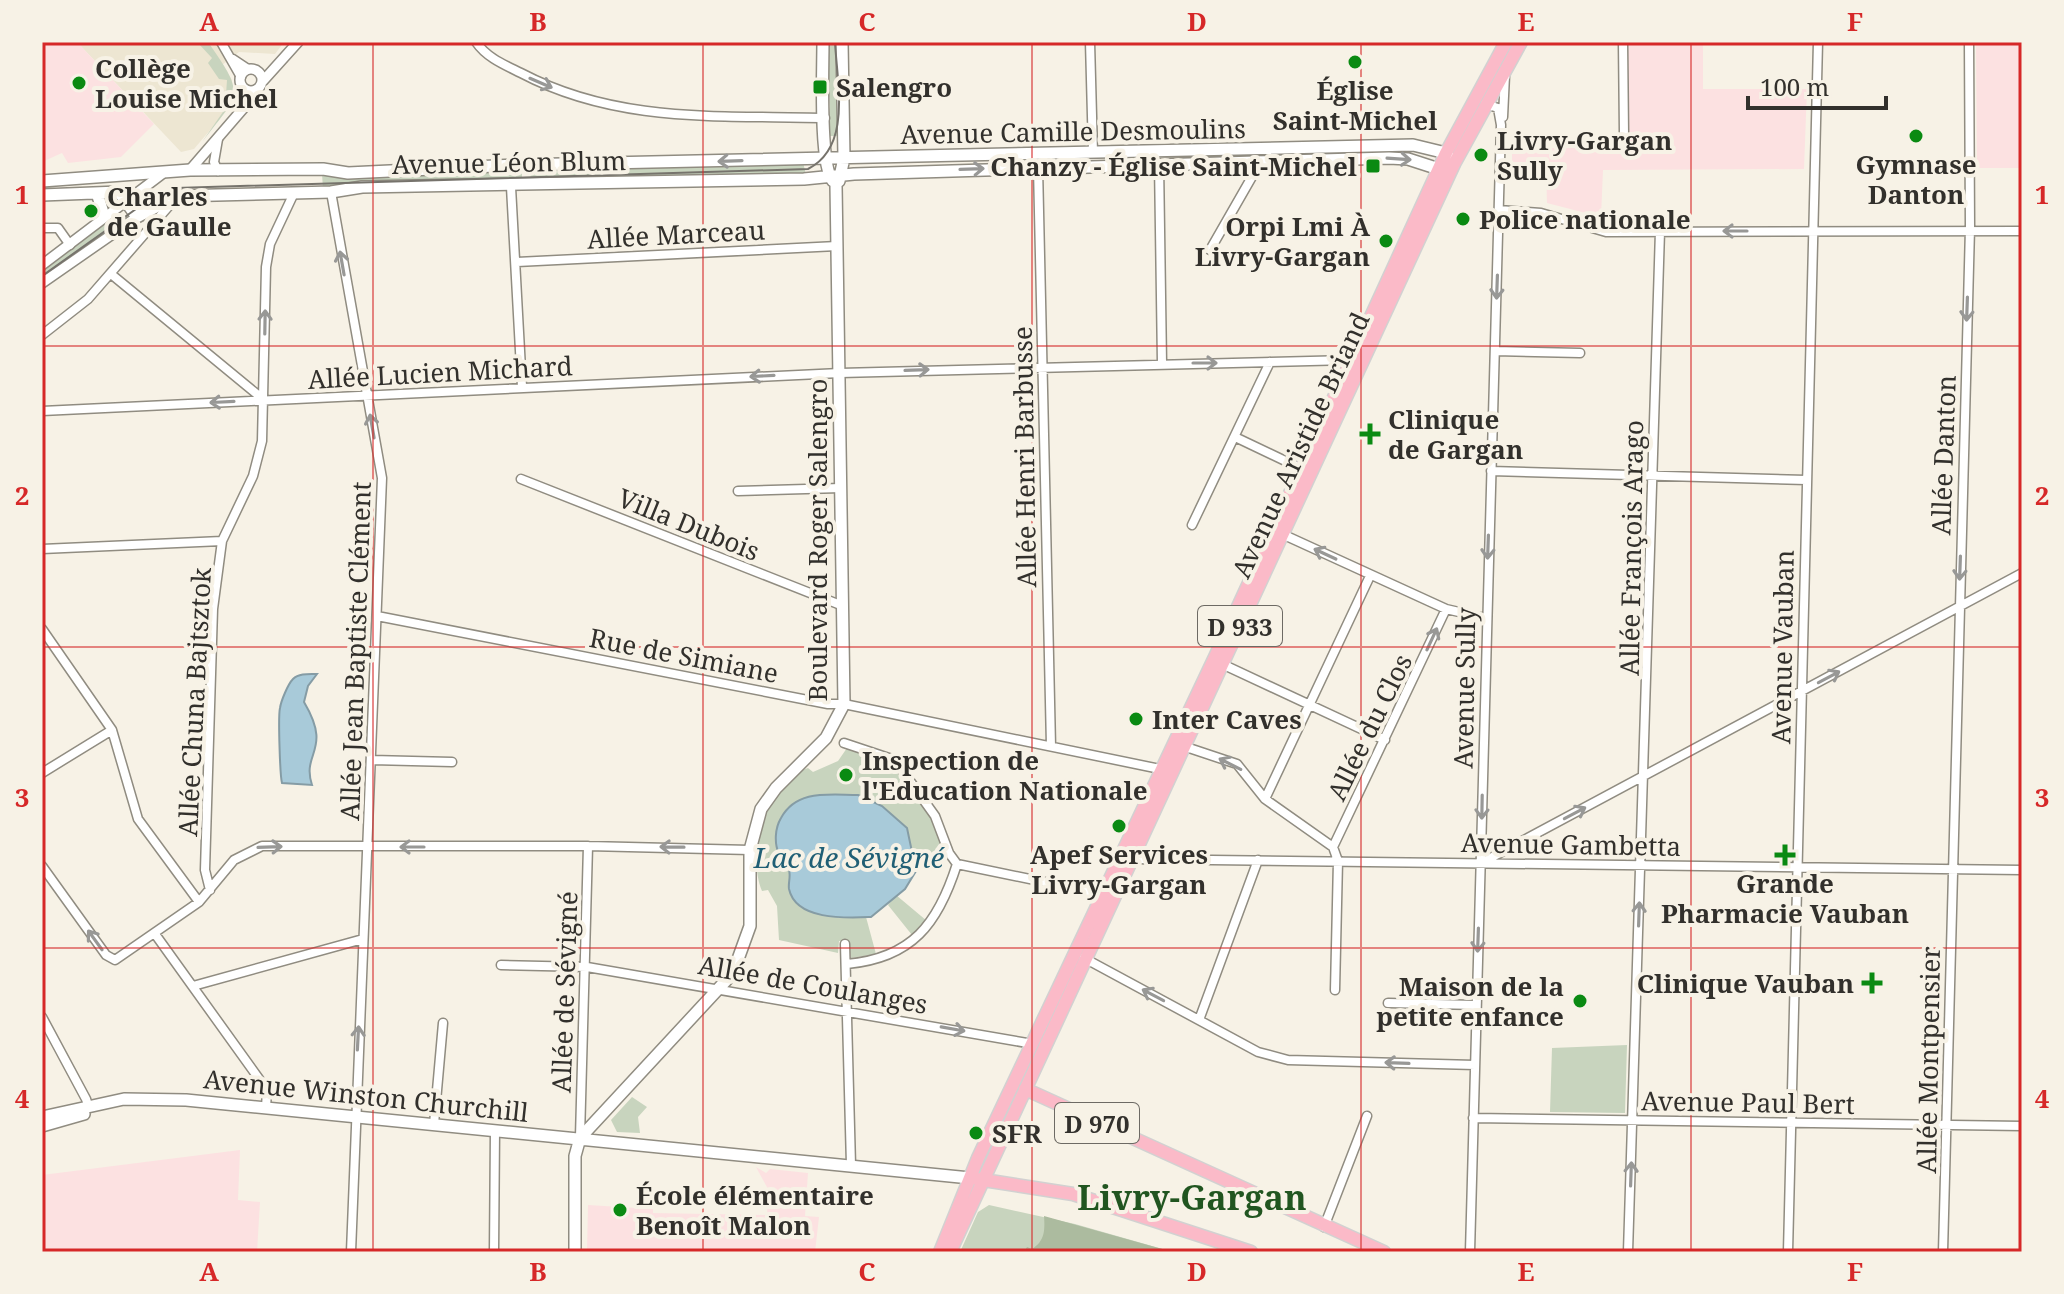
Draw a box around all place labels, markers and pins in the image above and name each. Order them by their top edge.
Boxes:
place label: Collège Louise Michel [95,50,278,116]
marker: Église Saint-Michel [1346,53,1364,71]
place label: Salengro [836,69,952,105]
place label: Église Saint-Michel [1273,72,1437,138]
marker: Collège Louise Michel [70,74,88,92]
marker: Salengro [811,78,829,96]
place label: Livry-Gargan Sully [1497,122,1672,188]
marker: Gymnase Danton [1907,127,1925,145]
marker: Livry-Gargan Sully [1472,146,1490,164]
place label: Gymnase Danton [1855,146,1977,212]
place label: Chanzy - Église Saint-Michel [990,148,1357,184]
marker: Chanzy - Église Saint-Michel [1364,157,1382,175]
place label: Charles de Gaulle [107,178,232,244]
place label: Police nationale [1479,201,1691,237]
marker: Charles de Gaulle [82,202,100,220]
place label: Orpi Lmi À Livry-Gargan [1195,208,1370,274]
marker: Police nationale [1454,210,1472,228]
marker: Orpi Lmi À Livry-Gargan [1377,232,1395,250]
place label: Clinique de Gargan [1388,401,1523,467]
marker: Clinique de Gargan [1359,423,1381,445]
place label: Inter Caves [1152,701,1302,737]
marker: Inter Caves [1127,710,1145,728]
place label: Inspection de l'Education Nationale [862,742,1148,808]
marker: Inspection de l'Education Nationale [837,766,855,784]
marker: Apef Services Livry-Gargan [1110,817,1128,835]
place label: Apef Services Livry-Gargan [1030,836,1208,902]
marker: Grande Pharmacie Vauban [1776,846,1794,864]
place label: Grande Pharmacie Vauban [1661,865,1909,931]
place label: Clinique Vauban [1637,965,1854,1001]
place label: Maison de la petite enfance [1376,968,1564,1034]
marker: Clinique Vauban [1861,972,1883,994]
marker: Maison de la petite enfance [1571,992,1589,1010]
place label: SFR [992,1115,1042,1151]
marker: SFR [967,1124,985,1142]
place label: École élémentaire Benoît Malon [636,1177,874,1243]
marker: École élémentaire Benoît Malon [611,1201,629,1219]

